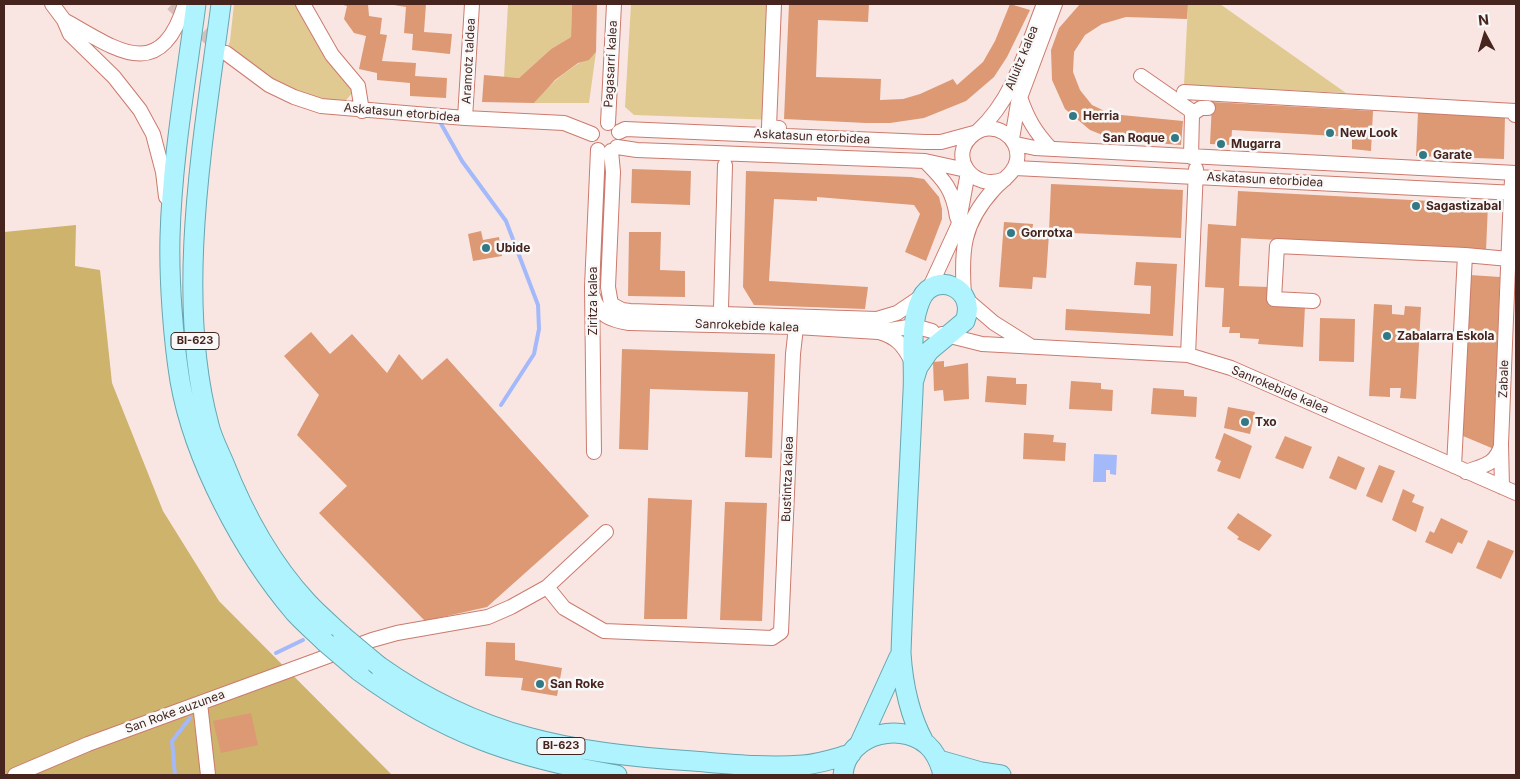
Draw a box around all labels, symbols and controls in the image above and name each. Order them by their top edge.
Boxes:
north arrow [1460,10,1510,60]
text: N [1477,11,1490,29]
street label: Aramotz taldea [460,18,478,104]
street label: Pagasarri kalea [602,20,620,108]
street label: Alluitz kalea [1003,24,1041,92]
street label: Askatasun etorbidea [343,101,461,125]
place label: Herria [1083,109,1119,123]
marker: Herria [1067,110,1079,122]
place label: New Look [1340,126,1398,140]
street label: Askatasun etorbidea [753,127,871,147]
marker: New Look [1324,127,1336,139]
place label: San Roque [1103,131,1165,145]
marker: San Roque [1169,132,1181,144]
place label: Mugarra [1231,137,1281,151]
marker: Mugarra [1215,138,1227,150]
place label: Garate [1433,148,1472,162]
marker: Garate [1417,149,1429,161]
street label: Askatasun etorbidea [1206,170,1324,190]
place label: Sagastizabal [1426,199,1501,213]
marker: Sagastizabal [1410,200,1422,212]
place label: Gorrotxa [1021,226,1073,240]
marker: Gorrotxa [1005,227,1017,239]
place label: Ubide [496,241,530,255]
marker: Ubide [480,242,492,254]
street label: Ziritza kalea [586,267,600,335]
street label: Sanrokebide kalea [695,317,799,335]
place label: Zabalarra Eskola [1397,329,1495,343]
marker: Zabalarra Eskola [1381,330,1393,342]
road number: BI-623 [171,332,219,350]
street label: Zabale [1496,360,1512,398]
street label: Sanrokebide kalea [1229,363,1331,417]
place label: Txo [1255,415,1277,429]
marker: Txo [1239,416,1251,428]
street label: Bustintza kalea [779,436,797,522]
place label: San Roke [550,677,604,691]
marker: San Roke [534,678,546,690]
street label: San Roke auzunea [123,687,227,737]
road number: BI-623 [537,738,585,754]

